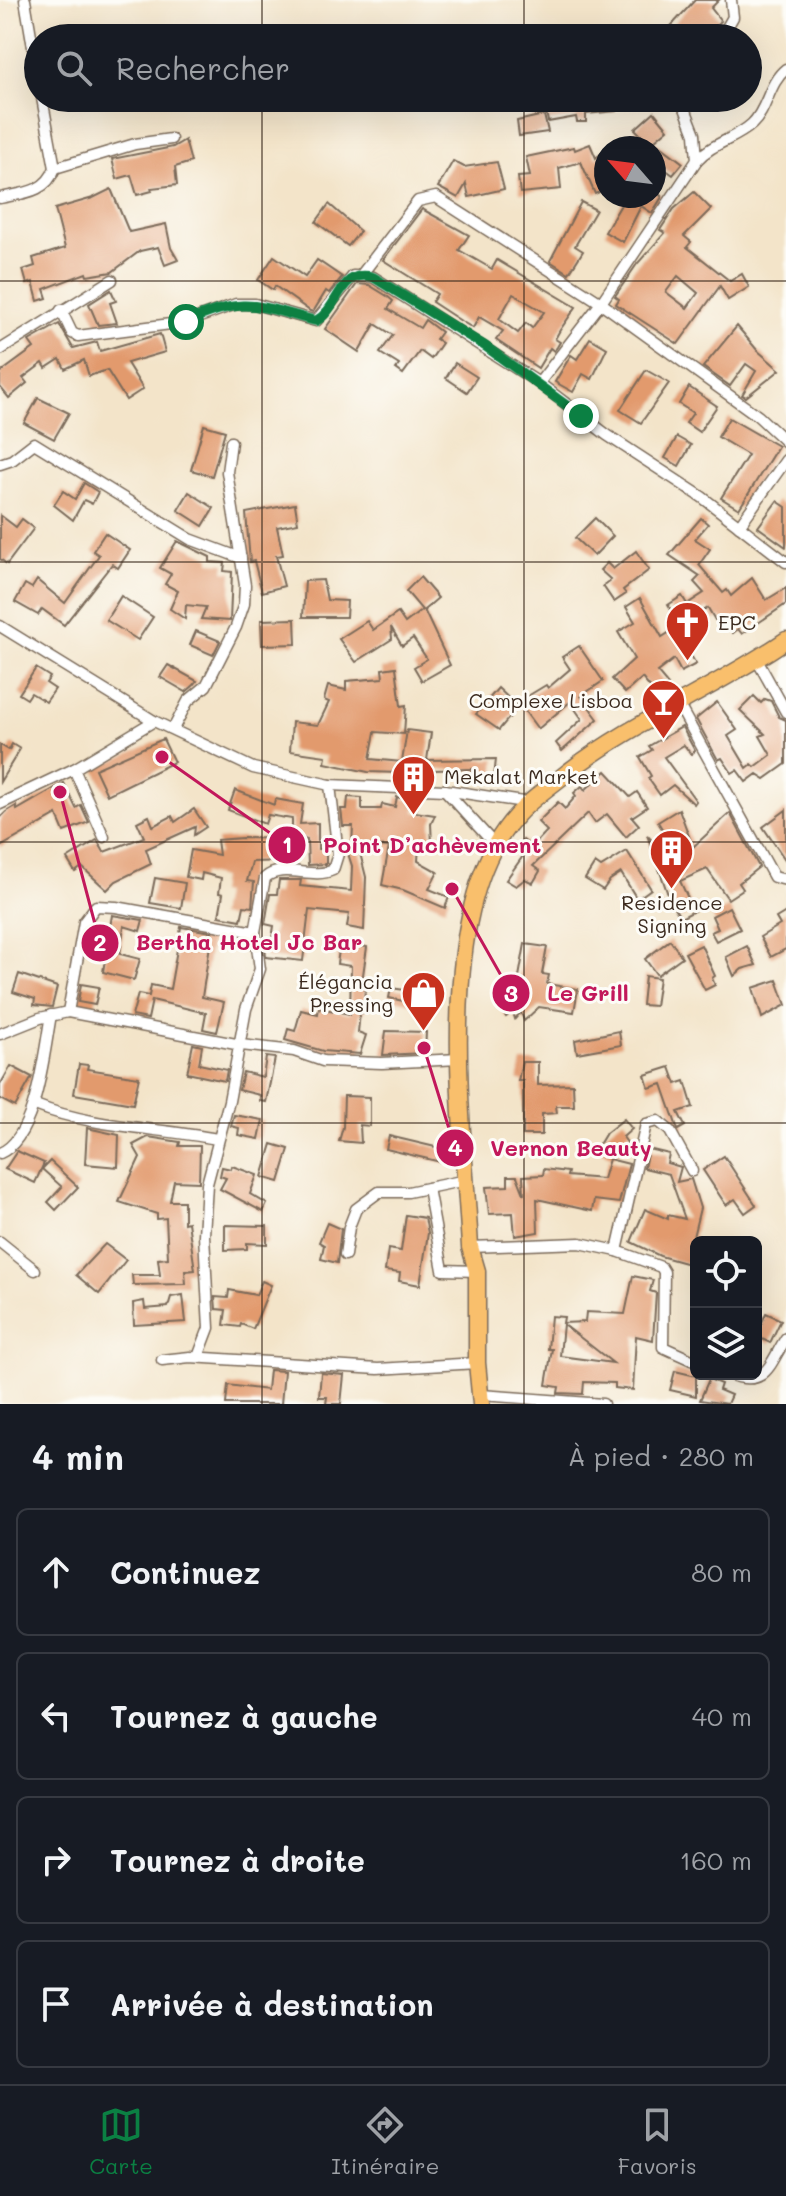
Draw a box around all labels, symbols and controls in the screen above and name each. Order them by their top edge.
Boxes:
search box [24,24,762,112]
icon: search [52,46,96,90]
text: Rechercher [116,48,290,88]
north arrow [594,136,666,208]
route start [168,304,204,340]
route end [563,398,599,434]
church icon: EPC [663,599,711,662]
place label: EPC [718,609,756,635]
bar icon: Complexe Lisboa [640,677,688,740]
place label: Complexe Lisboa [469,687,633,713]
building icon: Mekalat Market [389,753,437,816]
place label: Mekalat Market [444,763,598,789]
callout: Point D’achèvement [267,822,557,868]
building icon: Residence Signing [648,827,696,890]
text: 1 [282,828,292,859]
text: Point D’achèvement [323,830,541,859]
place label: Residence Signing [621,889,723,938]
callout: Bertha Hotel Jc Bar [80,920,378,966]
text: 2 [93,926,107,957]
text: Bertha Hotel Jc Bar [136,927,362,956]
place label: Élégancia Pressing [298,968,393,1017]
shop icon: Élégancia Pressing [400,970,448,1033]
callout: Le Grill [491,970,645,1016]
text: 3 [504,977,518,1008]
text: Le Grill [547,978,629,1007]
callout: Vernon Beauty [435,1125,668,1171]
text: 4 [447,1131,463,1162]
text: Vernon Beauty [490,1133,652,1162]
map controls [690,1236,762,1380]
button: locate [690,1236,762,1308]
button: layers [690,1308,762,1380]
text: 4 min [32,1434,124,1479]
text: À pied · 280 m [568,1439,754,1473]
icon: ahead [34,1550,78,1594]
text: Continuez [110,1552,260,1592]
text: 80 m [691,1555,752,1589]
icon: left [34,1694,78,1738]
text: Tournez à gauche [110,1696,378,1736]
text: 40 m [692,1699,752,1733]
icon: right [34,1838,78,1882]
text: Tournez à droite [110,1840,365,1880]
text: 160 m [680,1843,752,1877]
icon: arrive [34,1982,78,2026]
text: Arrivée à destination [110,1984,433,2024]
tab: Carte [89,2103,153,2180]
tab: Itinéraire [331,2103,439,2180]
tab: Favoris [618,2103,697,2180]

